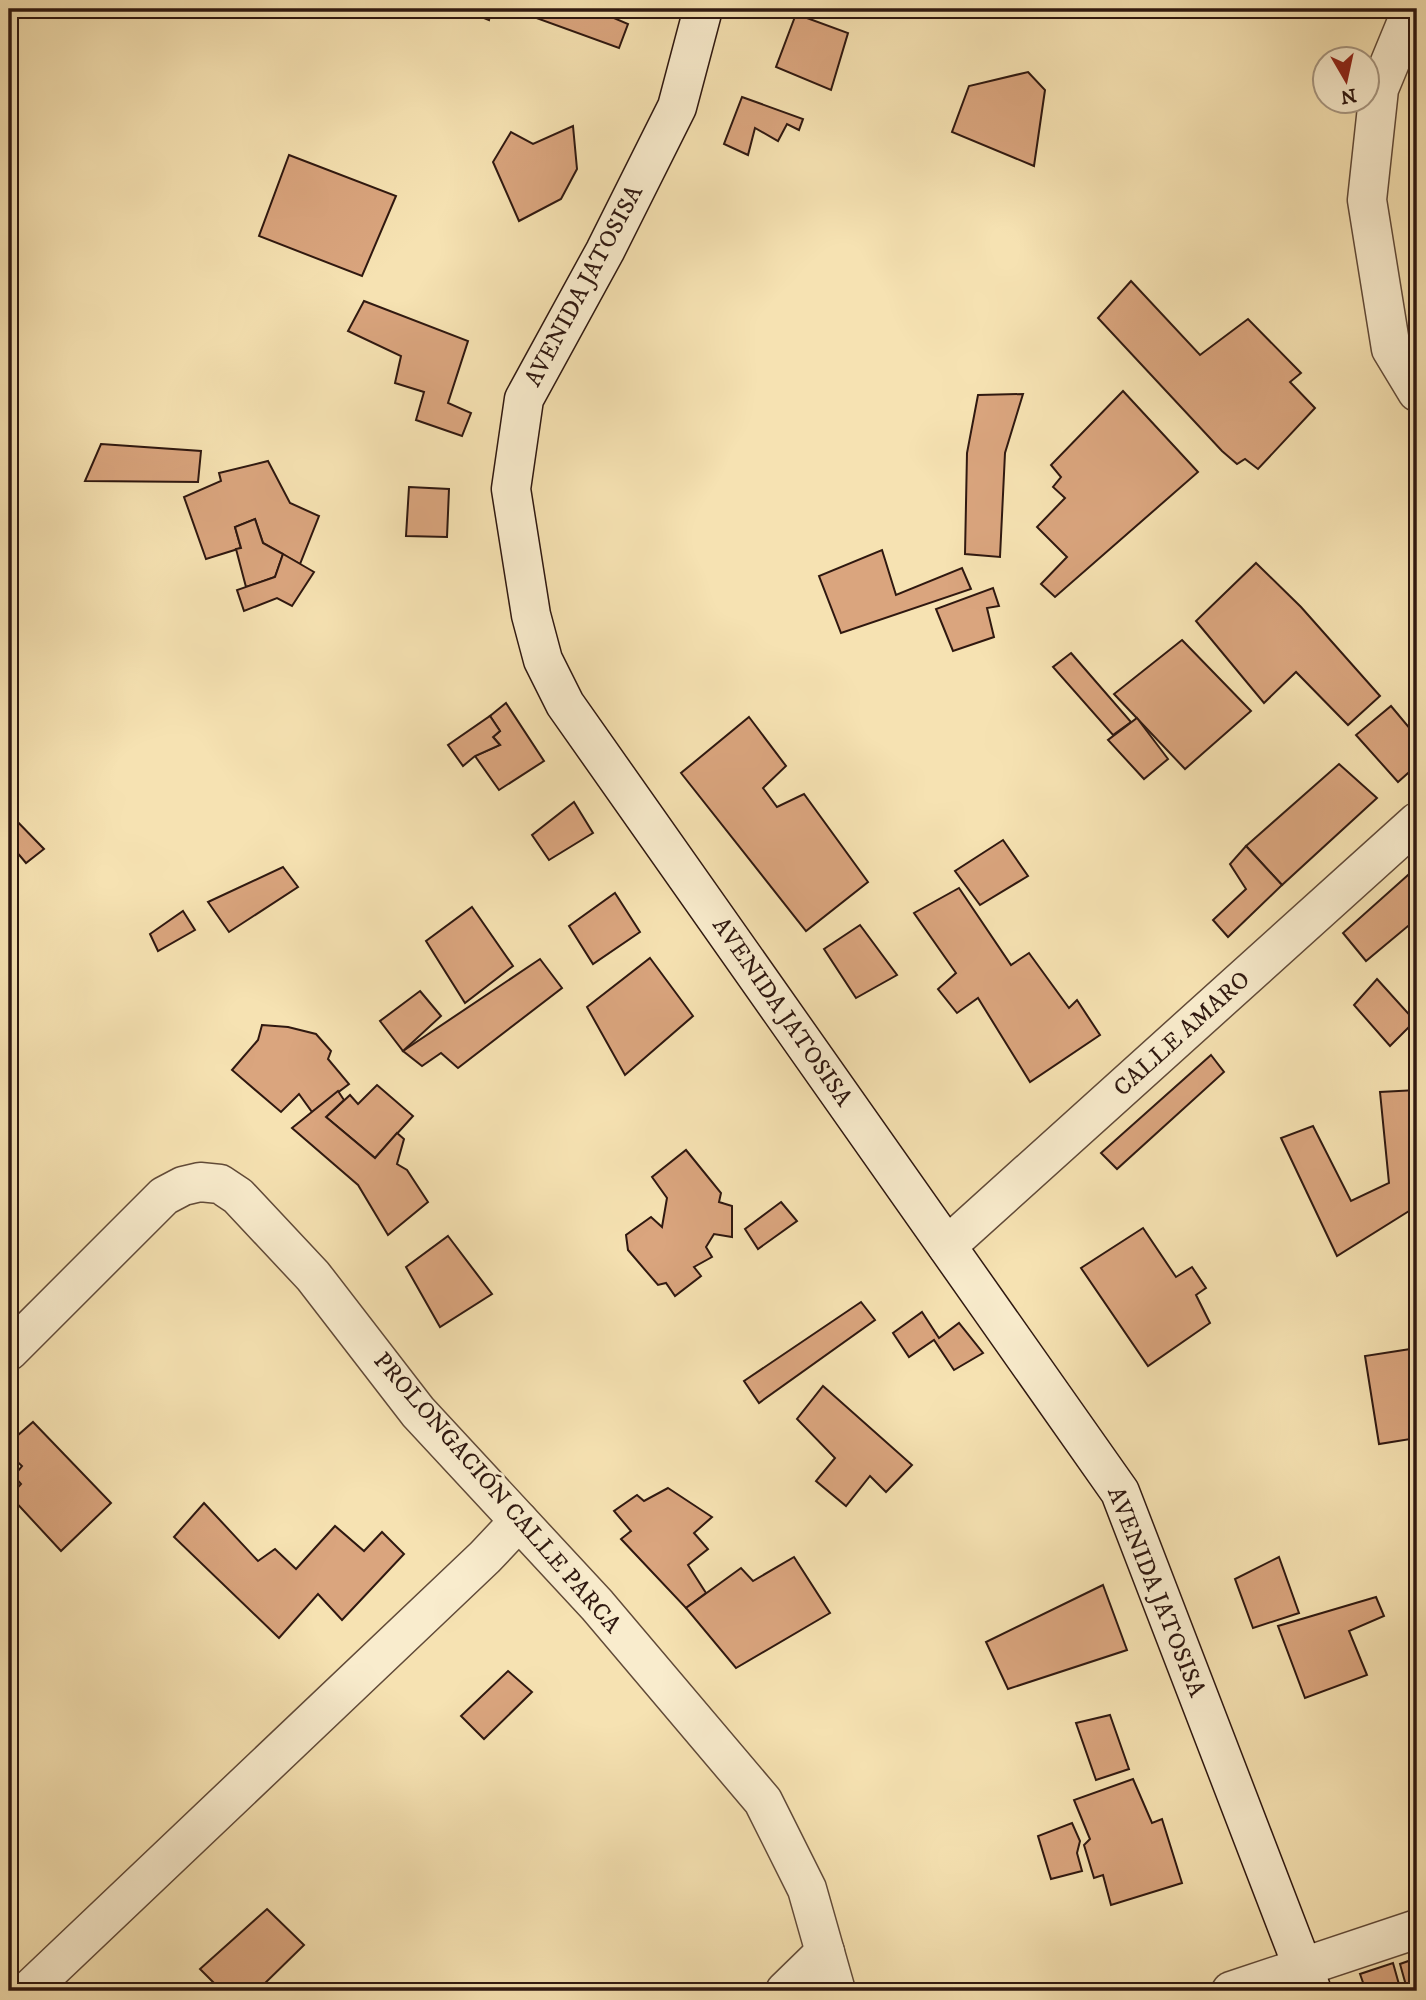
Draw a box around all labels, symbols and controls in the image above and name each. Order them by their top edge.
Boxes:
north arrow [1310,46,1380,116]
text: N [1339,83,1358,108]
street label: AVENIDA JATOSISA [518,180,650,392]
street label: AVENIDA JATOSISA [706,912,859,1113]
street label: CALLE AMARO [1108,965,1256,1103]
street label: PROLONGACIÓN CALLE PARCA [367,1346,628,1640]
street label: AVENIDA JATOSISA [1100,1483,1212,1702]

